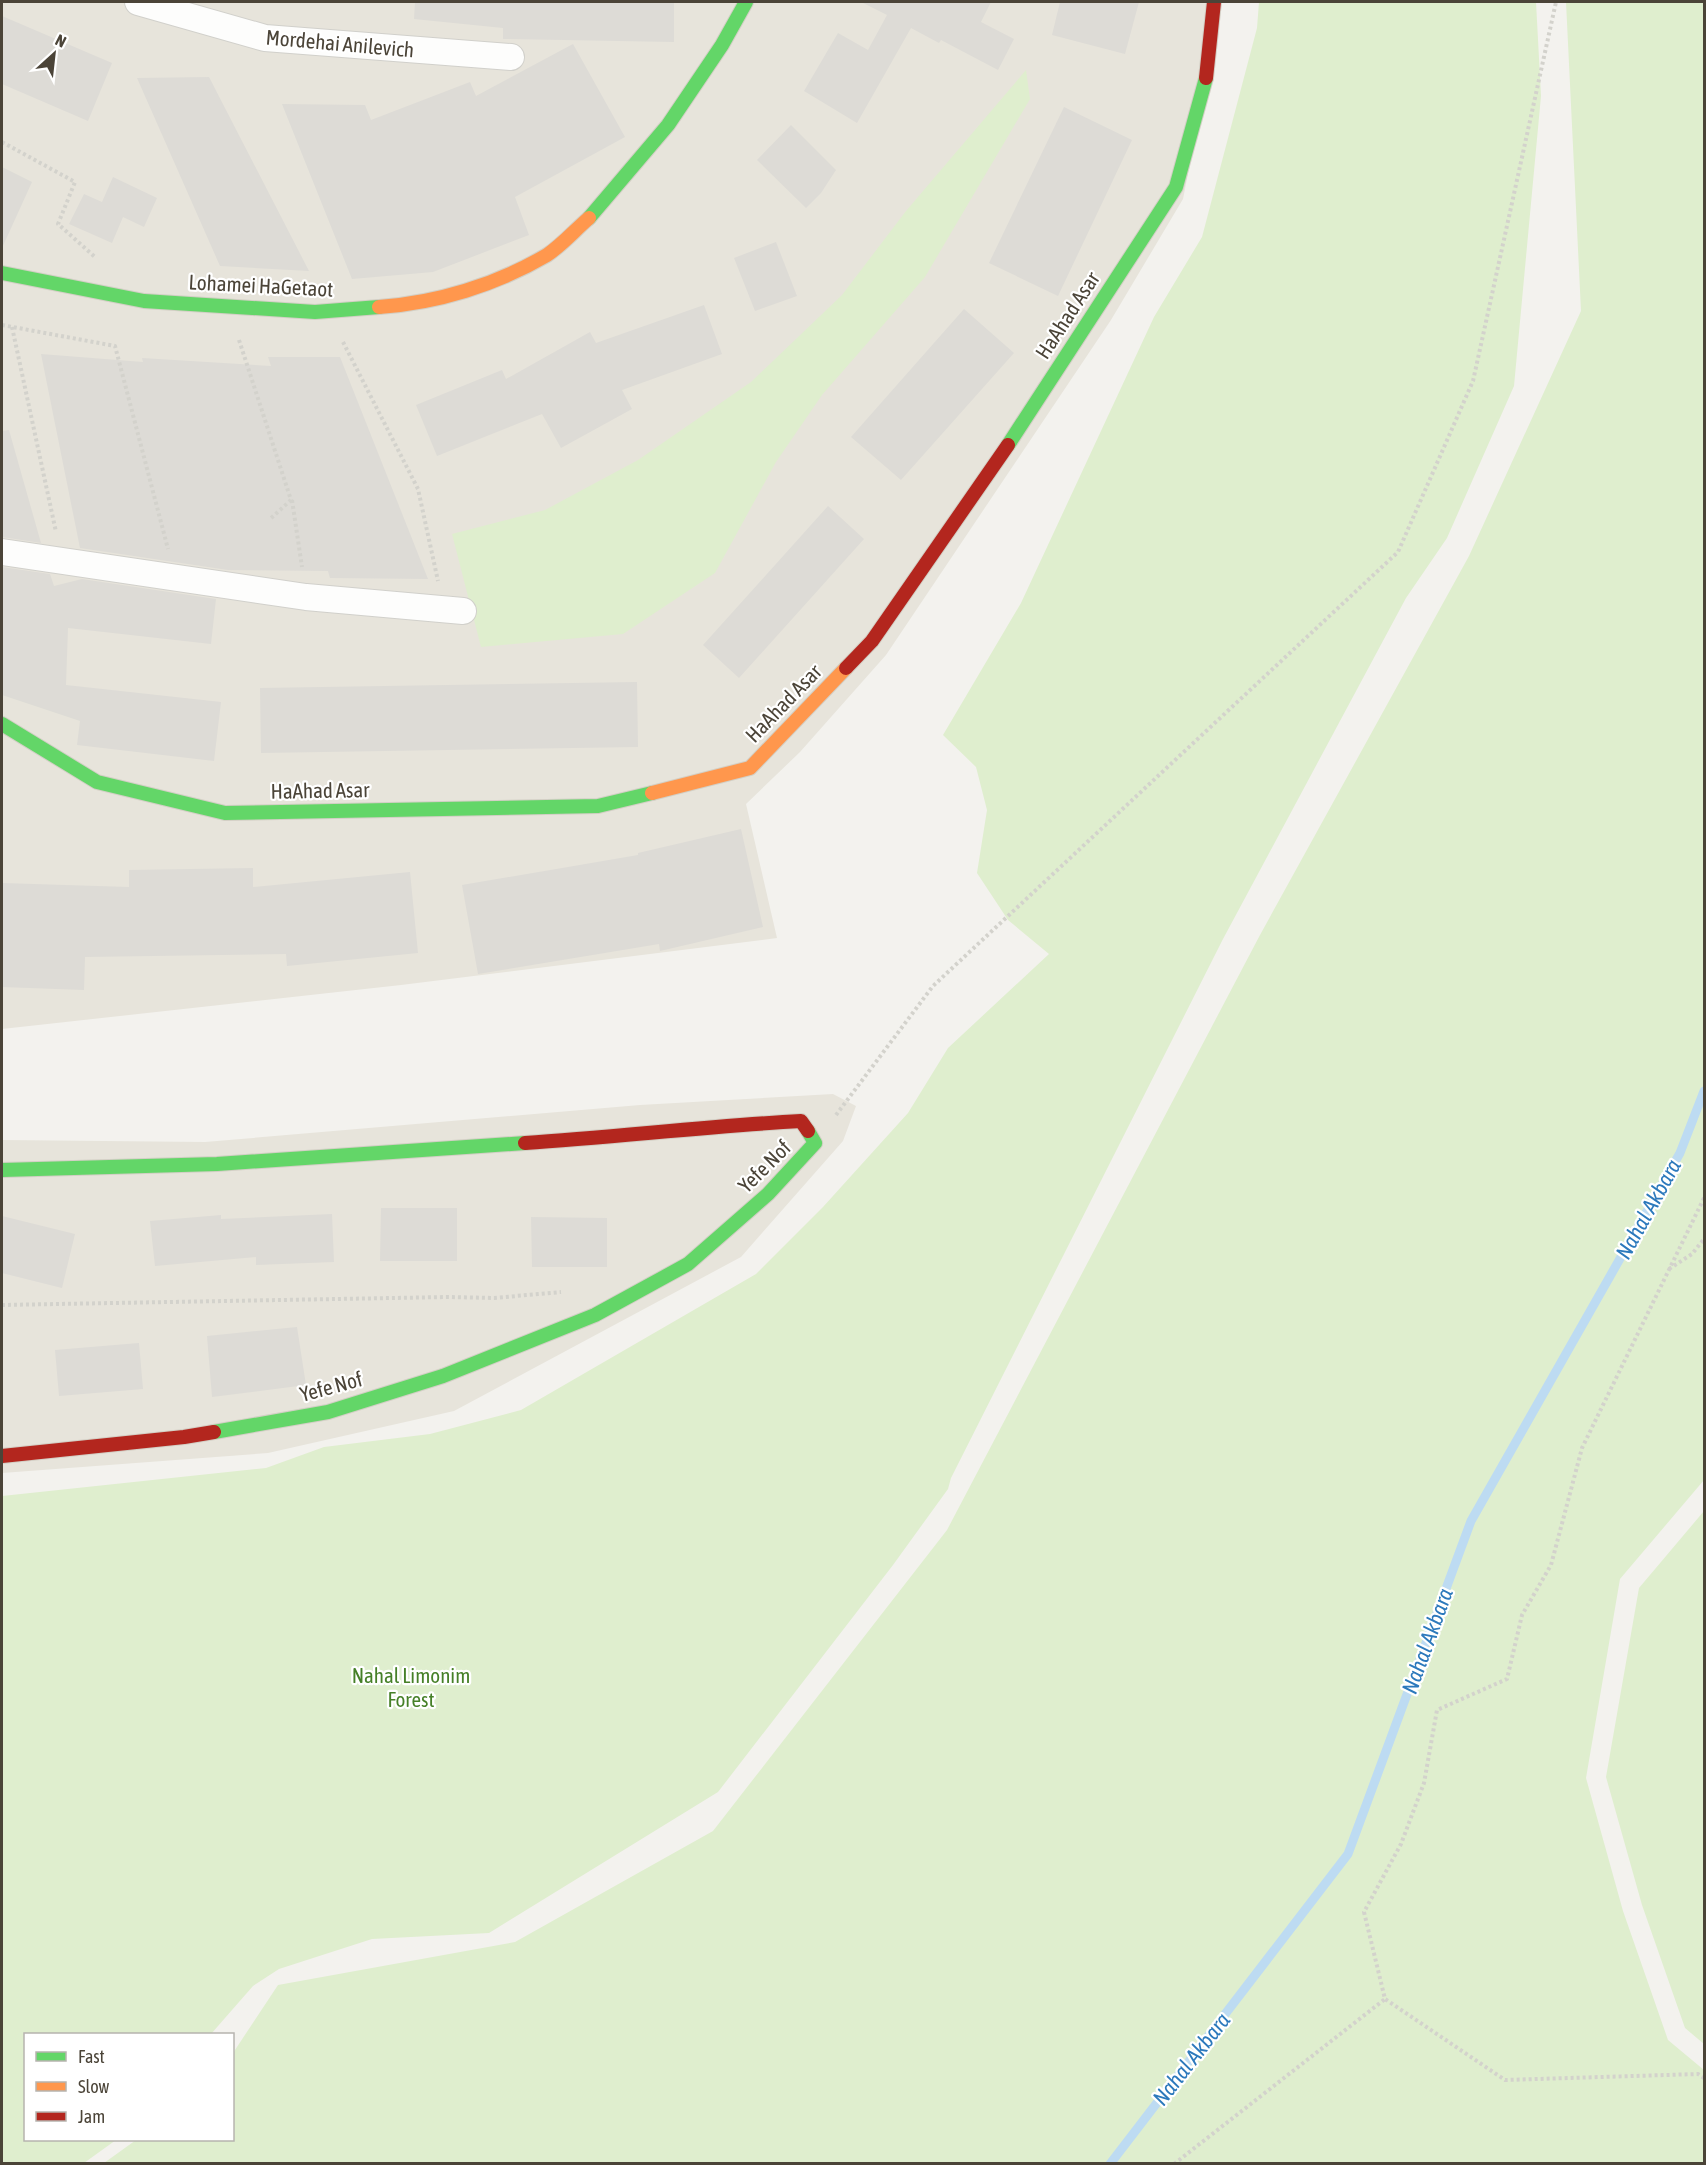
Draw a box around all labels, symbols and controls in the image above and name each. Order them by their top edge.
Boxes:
north arrow [24,24,84,84]
street label: Mordehai Anilevich [265,25,415,61]
text: N [53,30,69,51]
street label: HaAhad Asar [1030,266,1104,363]
street label: Lohamei HaGetaot [188,269,334,301]
street label: HaAhad Asar [740,659,826,747]
street label: HaAhad Asar [270,777,370,803]
street label: Yefe Nof [733,1135,795,1197]
water label: Nahal Akbara [1610,1155,1686,1263]
street label: Yefe Nof [297,1366,365,1406]
water label: Nahal Akbara [1396,1585,1458,1697]
park label: Nahal Limonim Forest [352,1663,470,1711]
water label: Nahal Akbara [1147,2008,1235,2110]
legend [24,2033,234,2141]
text: Fast [78,2046,105,2067]
text: Slow [78,2076,109,2097]
text: Jam [78,2106,105,2127]

